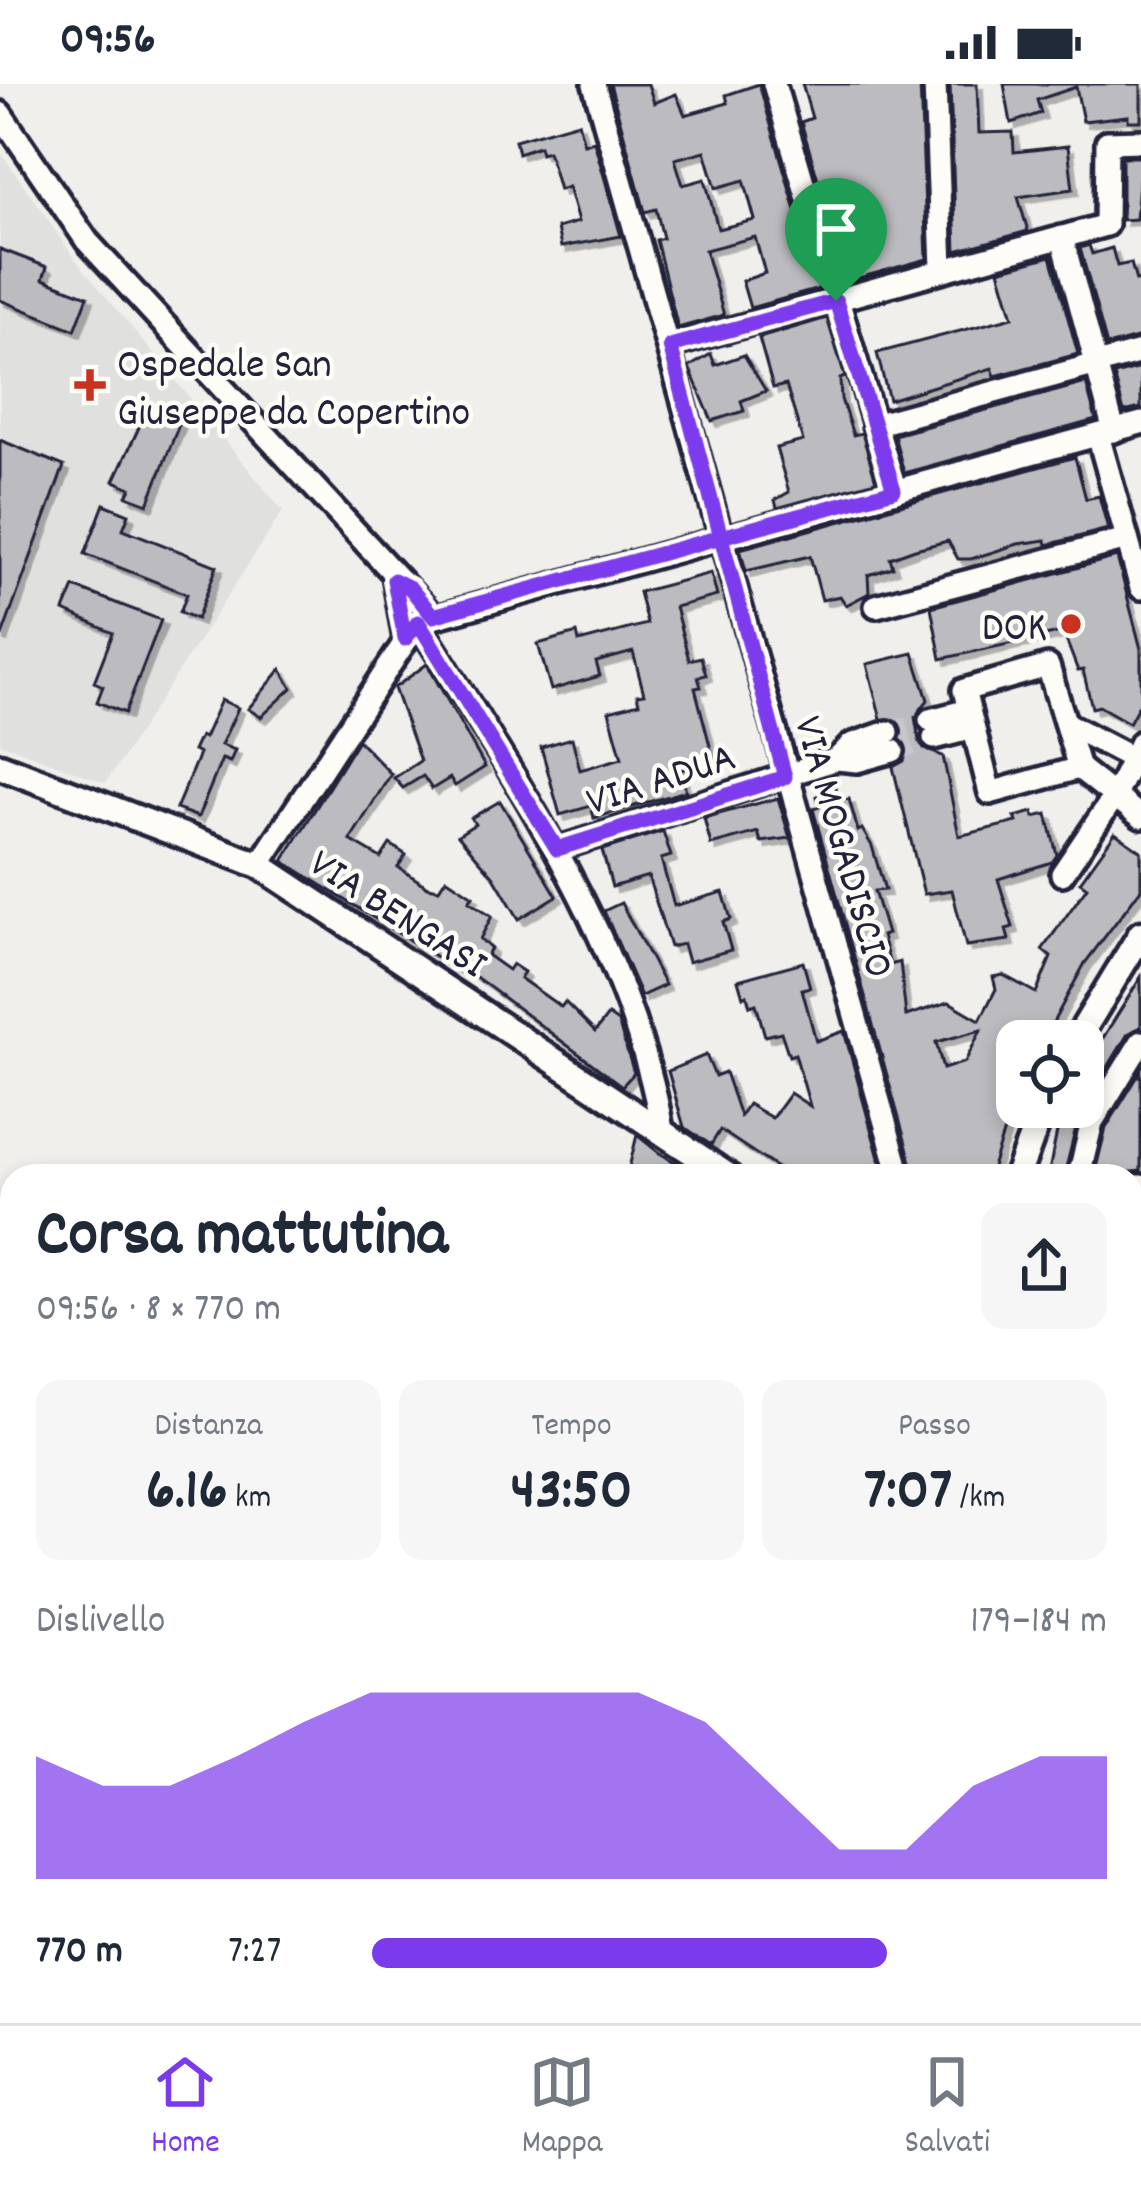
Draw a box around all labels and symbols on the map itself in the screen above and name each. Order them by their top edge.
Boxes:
pin [785,178,887,301]
place label: Ospedale San Giuseppe da Copertino [117,338,470,446]
marker: Ospedale San Giuseppe da Copertino [74,369,106,401]
place label: DOK [982,601,1047,661]
marker: DOK [1058,611,1084,637]
street label: VIA MOGADISCIO [774,710,906,986]
street label: VIA ADUA [580,730,744,835]
street label: VIA BENGASI [295,837,497,997]

